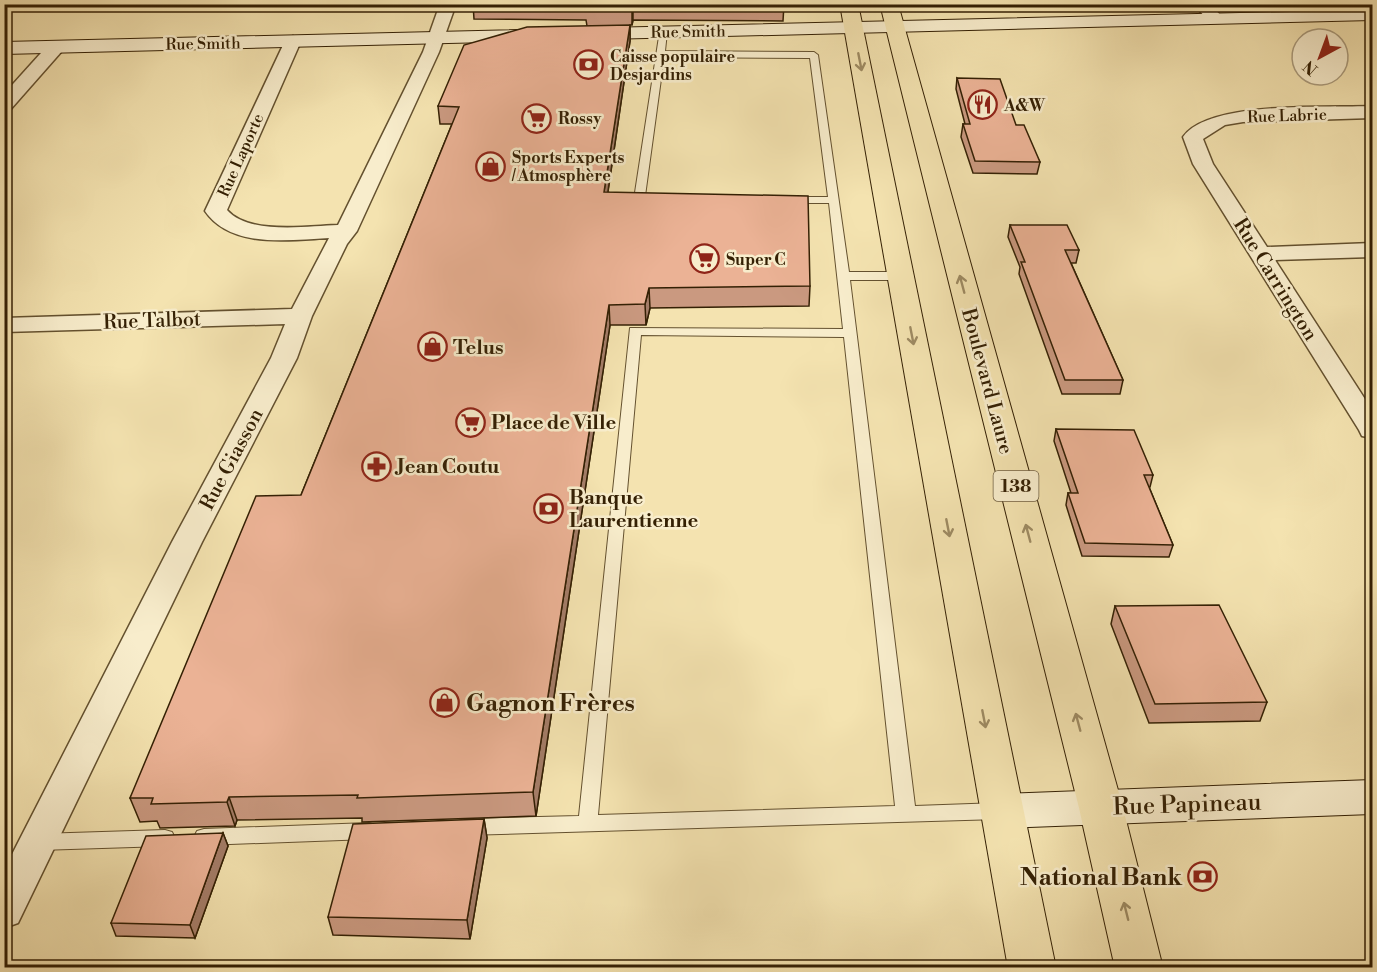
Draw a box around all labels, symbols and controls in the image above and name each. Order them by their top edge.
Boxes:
street label: Rue Smith [650,21,726,43]
north arrow [1290,27,1350,87]
street label: Rue Smith [165,33,241,55]
place label: Caisse populaire Desjardins [610,47,736,85]
bank icon: Caisse populaire Desjardins [573,49,605,81]
one-way arrow [855,52,866,71]
text: N [1299,56,1322,79]
restaurant icon: A&W [967,89,999,121]
place label: A&W [1003,96,1046,116]
supermarket icon: Rossy [521,102,553,134]
street label: Rue Labrie [1247,105,1327,127]
place label: Rossy [558,109,602,129]
street label: Rue Laporte [214,110,268,200]
place label: Sports Experts / Atmosphère [511,148,625,186]
shop icon: Sports Experts / Atmosphère [475,150,507,182]
street label: Rue Carrington [1227,214,1323,346]
supermarket icon: Super C [689,243,721,275]
place label: Super C [726,250,786,270]
one-way arrow [956,274,968,293]
street label: Boulevard Laure [955,305,1018,457]
street label: Rue Talbot [103,307,201,336]
one-way arrow [907,326,918,345]
shop icon: Telus [416,331,448,363]
place label: Telus [453,336,504,361]
street label: Rue Giasson [195,405,270,515]
supermarket icon: Place de Ville [454,406,486,438]
place label: Place de Ville [491,411,616,436]
pharmacy icon: Jean Coutu [360,450,392,482]
place label: Jean Coutu [394,455,500,480]
road number: 138 [994,471,1038,501]
place label: Banque Laurentienne [569,486,698,534]
bank icon: Banque Laurentienne [532,493,564,525]
one-way arrow [943,517,954,537]
one-way arrow [1022,524,1034,543]
shop icon: Gagnon Frères [429,687,461,719]
place label: Gagnon Frères [466,689,635,719]
one-way arrow [979,709,990,729]
one-way arrow [1072,712,1083,731]
street label: Rue Papineau [1112,787,1262,823]
bank icon: National Bank [1187,861,1219,893]
place label: National Bank [1020,863,1183,893]
one-way arrow [1119,901,1131,920]

